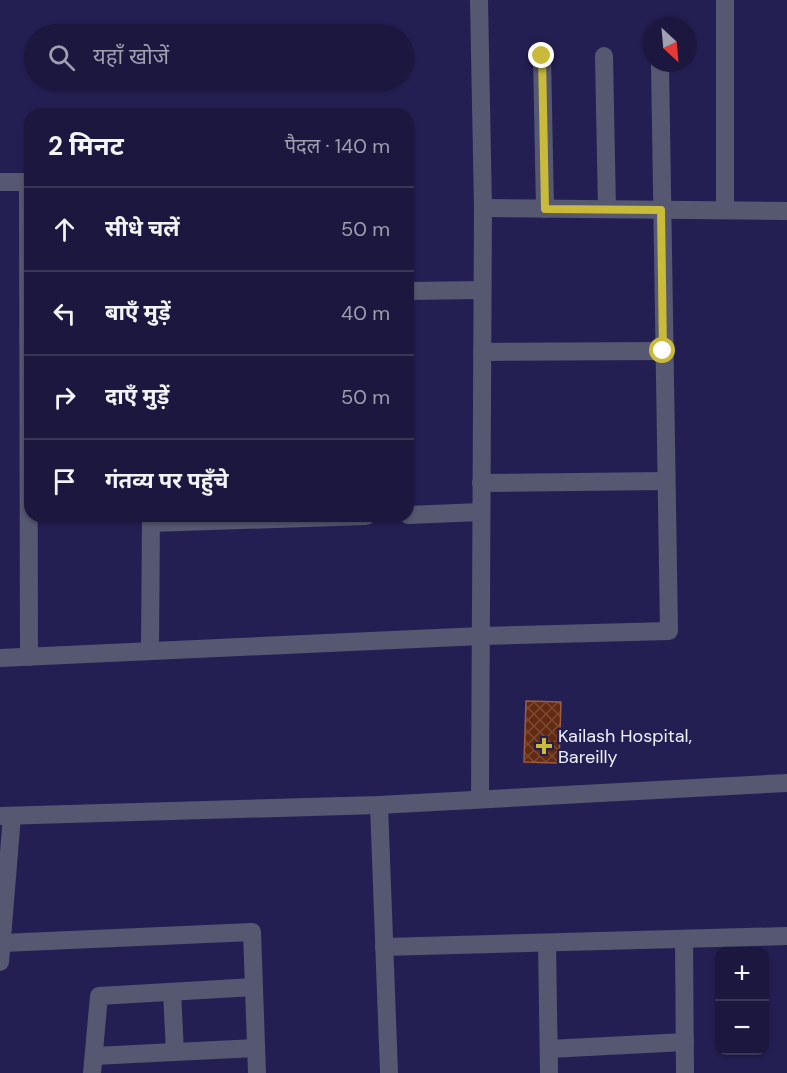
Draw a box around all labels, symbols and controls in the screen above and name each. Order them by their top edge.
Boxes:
north arrow [643,18,697,72]
search box [24,24,414,90]
icon: search [45,41,78,74]
text: यहाँ खोजें [93,42,169,71]
route end [528,42,554,68]
text: 2 मिनट [48,129,124,163]
text: पैदल · 140 m [285,133,390,159]
icon: ahead [48,213,81,246]
text: सीधे चलें [105,214,180,243]
text: 50 m [341,216,390,242]
icon: left [48,297,81,330]
text: बाएँ मुड़ें [105,298,171,327]
text: 40 m [341,300,390,326]
route start [649,337,675,363]
icon: right [48,381,81,414]
text: दाएँ मुड़ें [105,382,169,411]
text: 50 m [341,384,390,410]
icon: arrive [48,465,81,498]
text: गंतव्य पर पहुँचे [105,466,228,495]
place label: Kailash Hospital, Bareilly [558,724,692,769]
marker: Kailash Hospital, Bareilly [535,737,553,755]
map controls [715,947,769,1055]
button: + [715,947,769,1001]
button: − [715,1001,769,1055]

